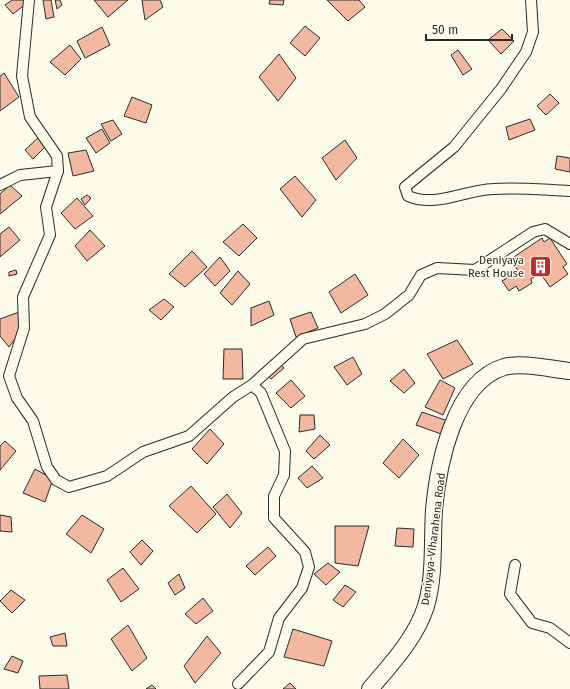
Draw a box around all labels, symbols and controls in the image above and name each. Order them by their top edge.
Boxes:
scale bar [426,16,512,42]
text: 50 m [432,23,458,37]
building icon: Deniyaya Rest House [527,253,553,279]
place label: Deniyaya Rest House [468,254,524,280]
street label: Deniyaya-Viharahena Road [419,472,448,606]

